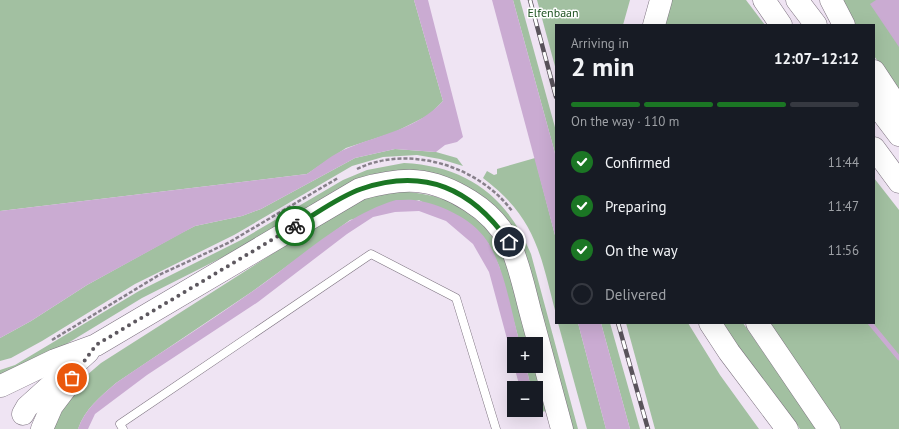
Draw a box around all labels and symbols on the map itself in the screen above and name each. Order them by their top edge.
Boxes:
park label: Elfenbaan [527,5,579,20]
courier [275,206,315,246]
pin [492,225,526,259]
pin [55,361,89,395]

